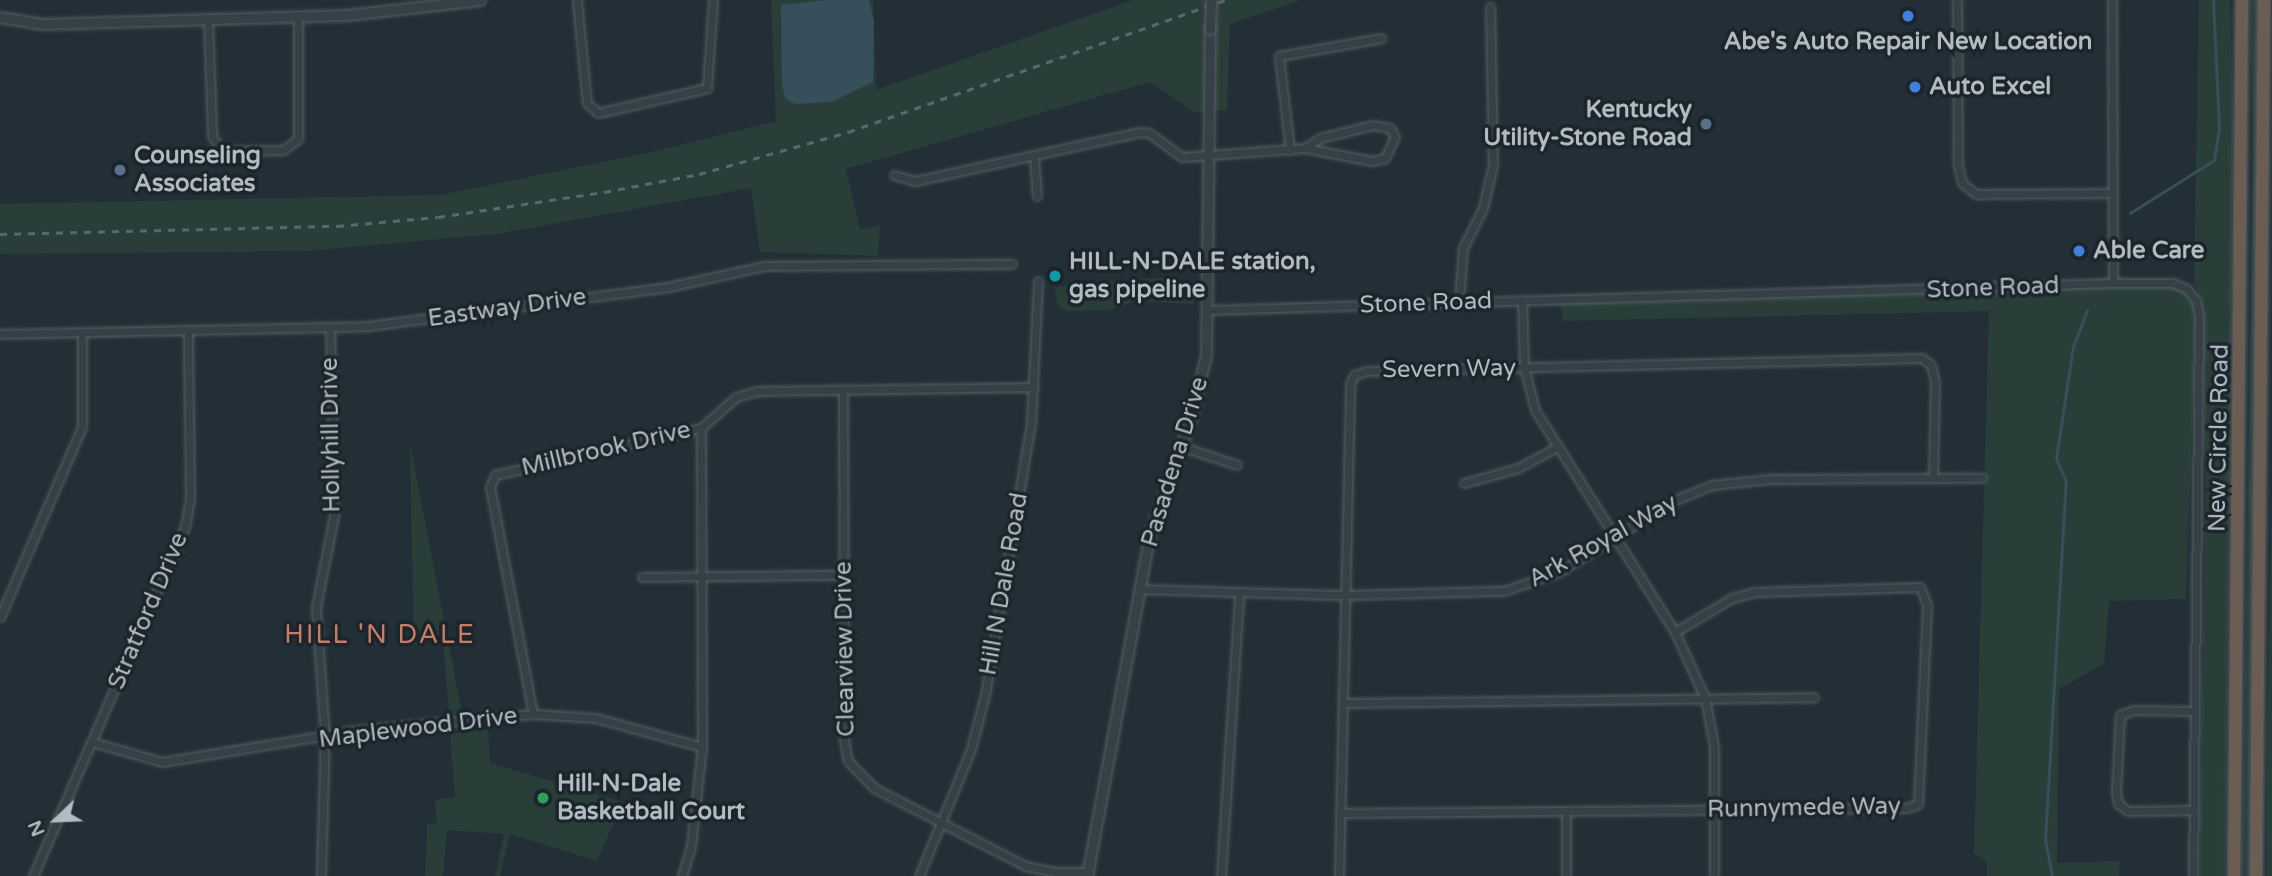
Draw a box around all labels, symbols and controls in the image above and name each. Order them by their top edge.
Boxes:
marker: Abe's Auto Repair New Location [1900,8,1916,24]
place label: Abe's Auto Repair New Location [1724,28,2092,56]
place label: Auto Excel [1929,73,2051,101]
marker: Auto Excel [1907,79,1923,95]
place label: Kentucky Utility-Stone Road [1483,96,1692,152]
marker: Kentucky Utility-Stone Road [1698,116,1714,132]
place label: Counseling Associates [134,142,261,198]
marker: Counseling Associates [112,162,128,178]
place label: Able Care [2093,237,2204,265]
marker: Able Care [2071,243,2087,259]
place label: HILL-N-DALE station, gas pipeline [1069,248,1316,304]
marker: HILL-N-DALE station, gas pipeline [1047,268,1063,284]
street label: Stone Road [1926,271,2060,305]
street label: Eastway Drive [426,283,588,333]
street label: Stone Road [1359,286,1493,320]
street label: New Circle Road [2203,344,2235,532]
street label: Severn Way [1382,353,1516,385]
street label: Hollyhill Drive [315,357,347,513]
street label: Pasadena Drive [1135,374,1215,550]
street label: Millbrook Drive [519,416,693,482]
street label: Ark Royal Way [1524,488,1682,594]
street label: Hill N Dale Road [974,490,1034,678]
street label: Stratford Drive [102,528,194,694]
street label: Clearview Drive [829,561,861,737]
district label: HILL 'N DALE [286,619,474,651]
street label: Maplewood Drive [317,702,519,754]
place label: Hill-N-Dale Basketball Court [557,770,745,826]
north arrow [21,785,91,855]
marker: Hill-N-Dale Basketball Court [535,790,551,806]
street label: Runnymede Way [1707,792,1901,824]
text: N [24,817,50,840]

